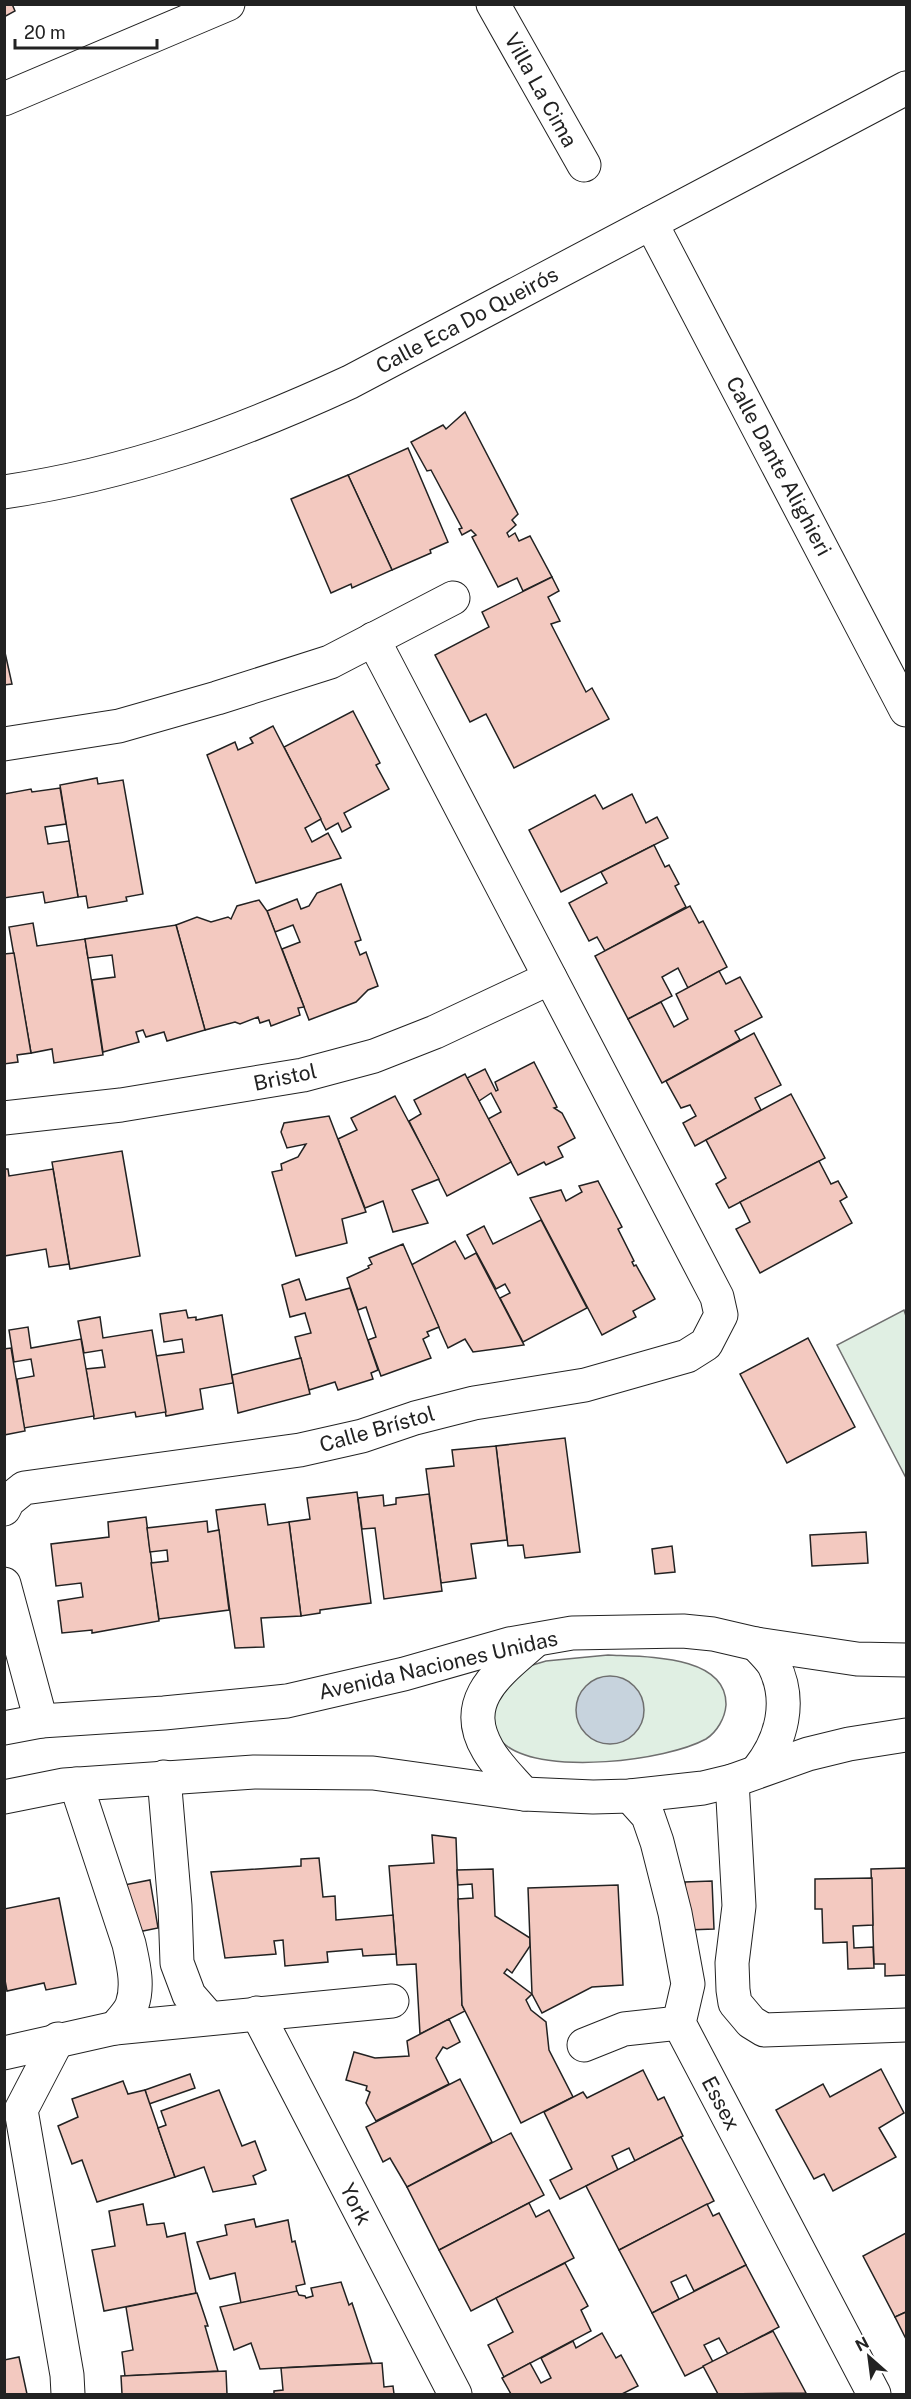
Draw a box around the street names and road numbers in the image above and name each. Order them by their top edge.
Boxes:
street label: Villa La Cima [499,29,583,151]
street label: Calle Eca Do Queirós [372,261,562,379]
street label: Calle Dante Alighieri [721,372,837,560]
street label: Bristol [251,1058,319,1096]
street label: Calle Brístol [317,1401,437,1457]
street label: Avenida Naciones Unidas [316,1625,560,1705]
street label: Essex [697,2072,745,2134]
street label: York [335,2179,377,2229]

